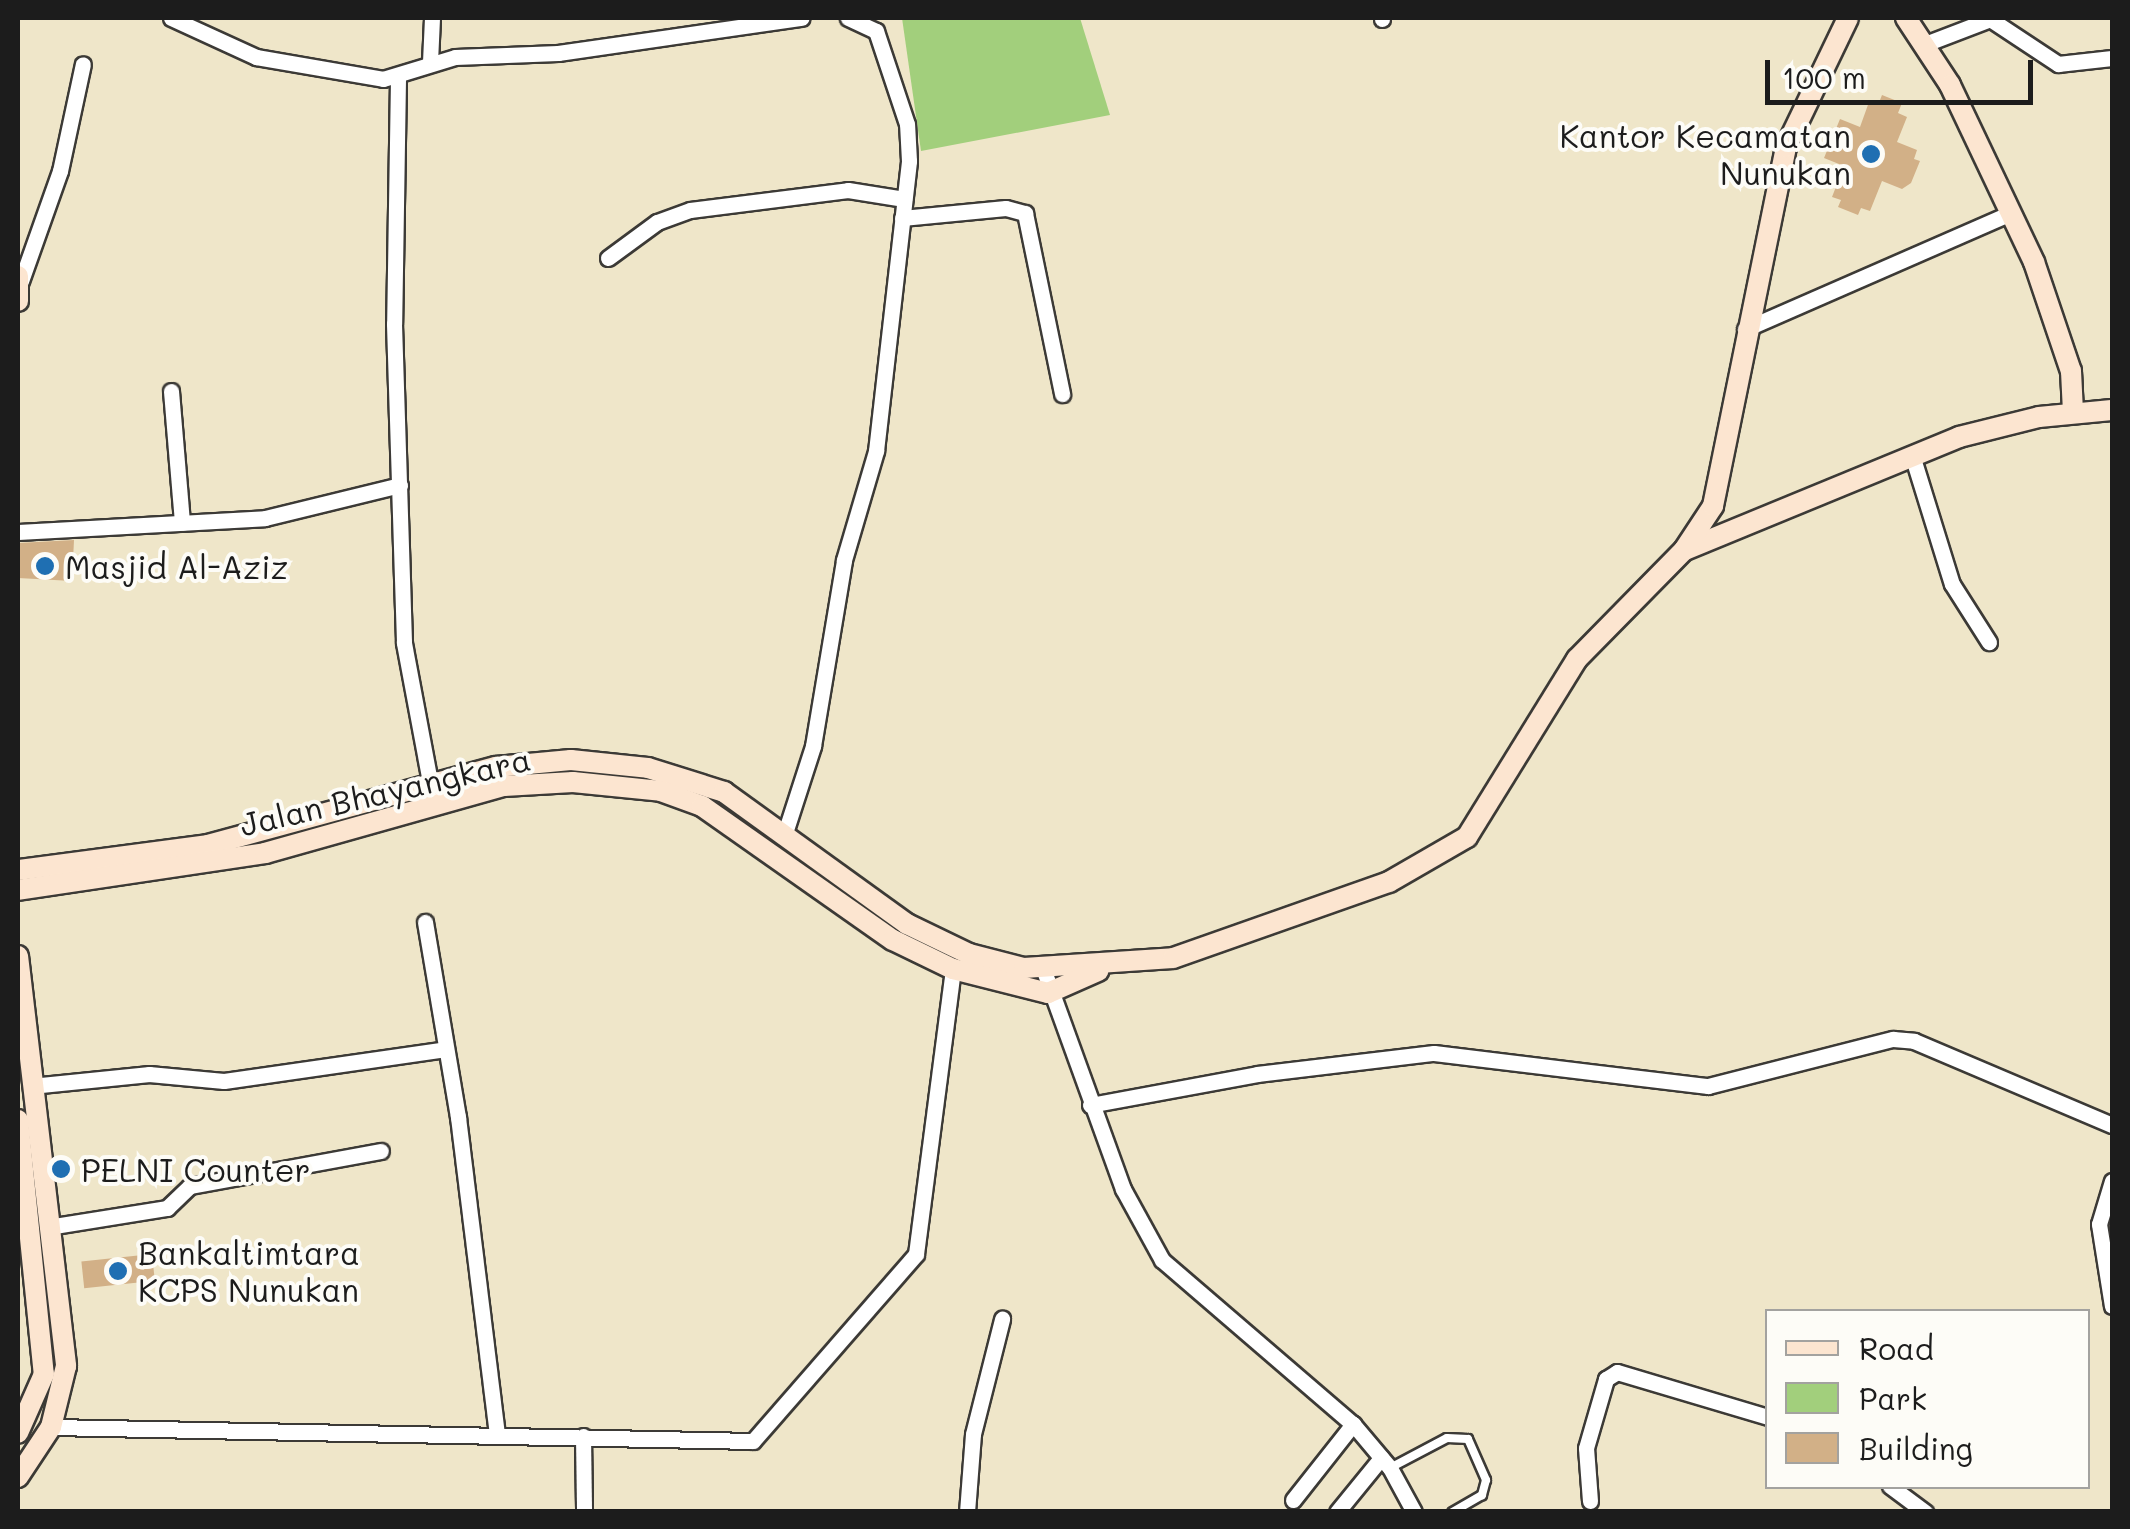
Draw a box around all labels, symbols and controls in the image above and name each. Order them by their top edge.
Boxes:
scale bar [1770,40,2038,102]
text: 100 m [1782,57,1866,97]
place label: Kantor Kecamatan Nunukan [1559,117,1851,192]
marker: Kantor Kecamatan Nunukan [1860,143,1882,165]
place label: Masjid Al-Aziz [65,547,288,585]
marker: Masjid Al-Aziz [34,555,56,577]
street label: Jalan Bhayangkara [236,739,534,843]
place label: PELNI Counter [81,1150,311,1188]
marker: PELNI Counter [50,1158,72,1180]
place label: Bankaltimtara KCPS Nunukan [138,1234,360,1309]
marker: Bankaltimtara KCPS Nunukan [107,1260,129,1282]
legend [1765,1309,2090,1489]
text: Road [1859,1328,1934,1368]
text: Park [1859,1378,1927,1418]
text: Building [1859,1428,1973,1468]

